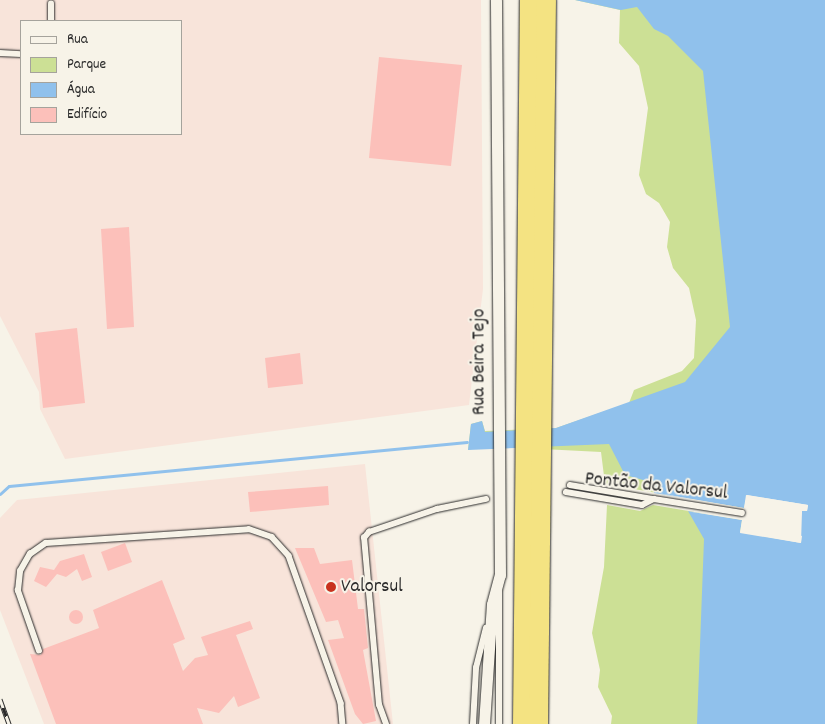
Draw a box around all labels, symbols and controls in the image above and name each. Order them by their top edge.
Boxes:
legend [20,20,182,135]
text: Rua [67,29,88,51]
text: Parque [67,54,106,76]
text: Água [67,79,95,101]
text: Edifício [67,104,107,126]
street label: Rua Beira Tejo [468,309,492,415]
street label: Pontão da Valorsul [583,468,729,506]
place label: Valorsul [341,575,403,599]
marker: Valorsul [325,581,337,593]

